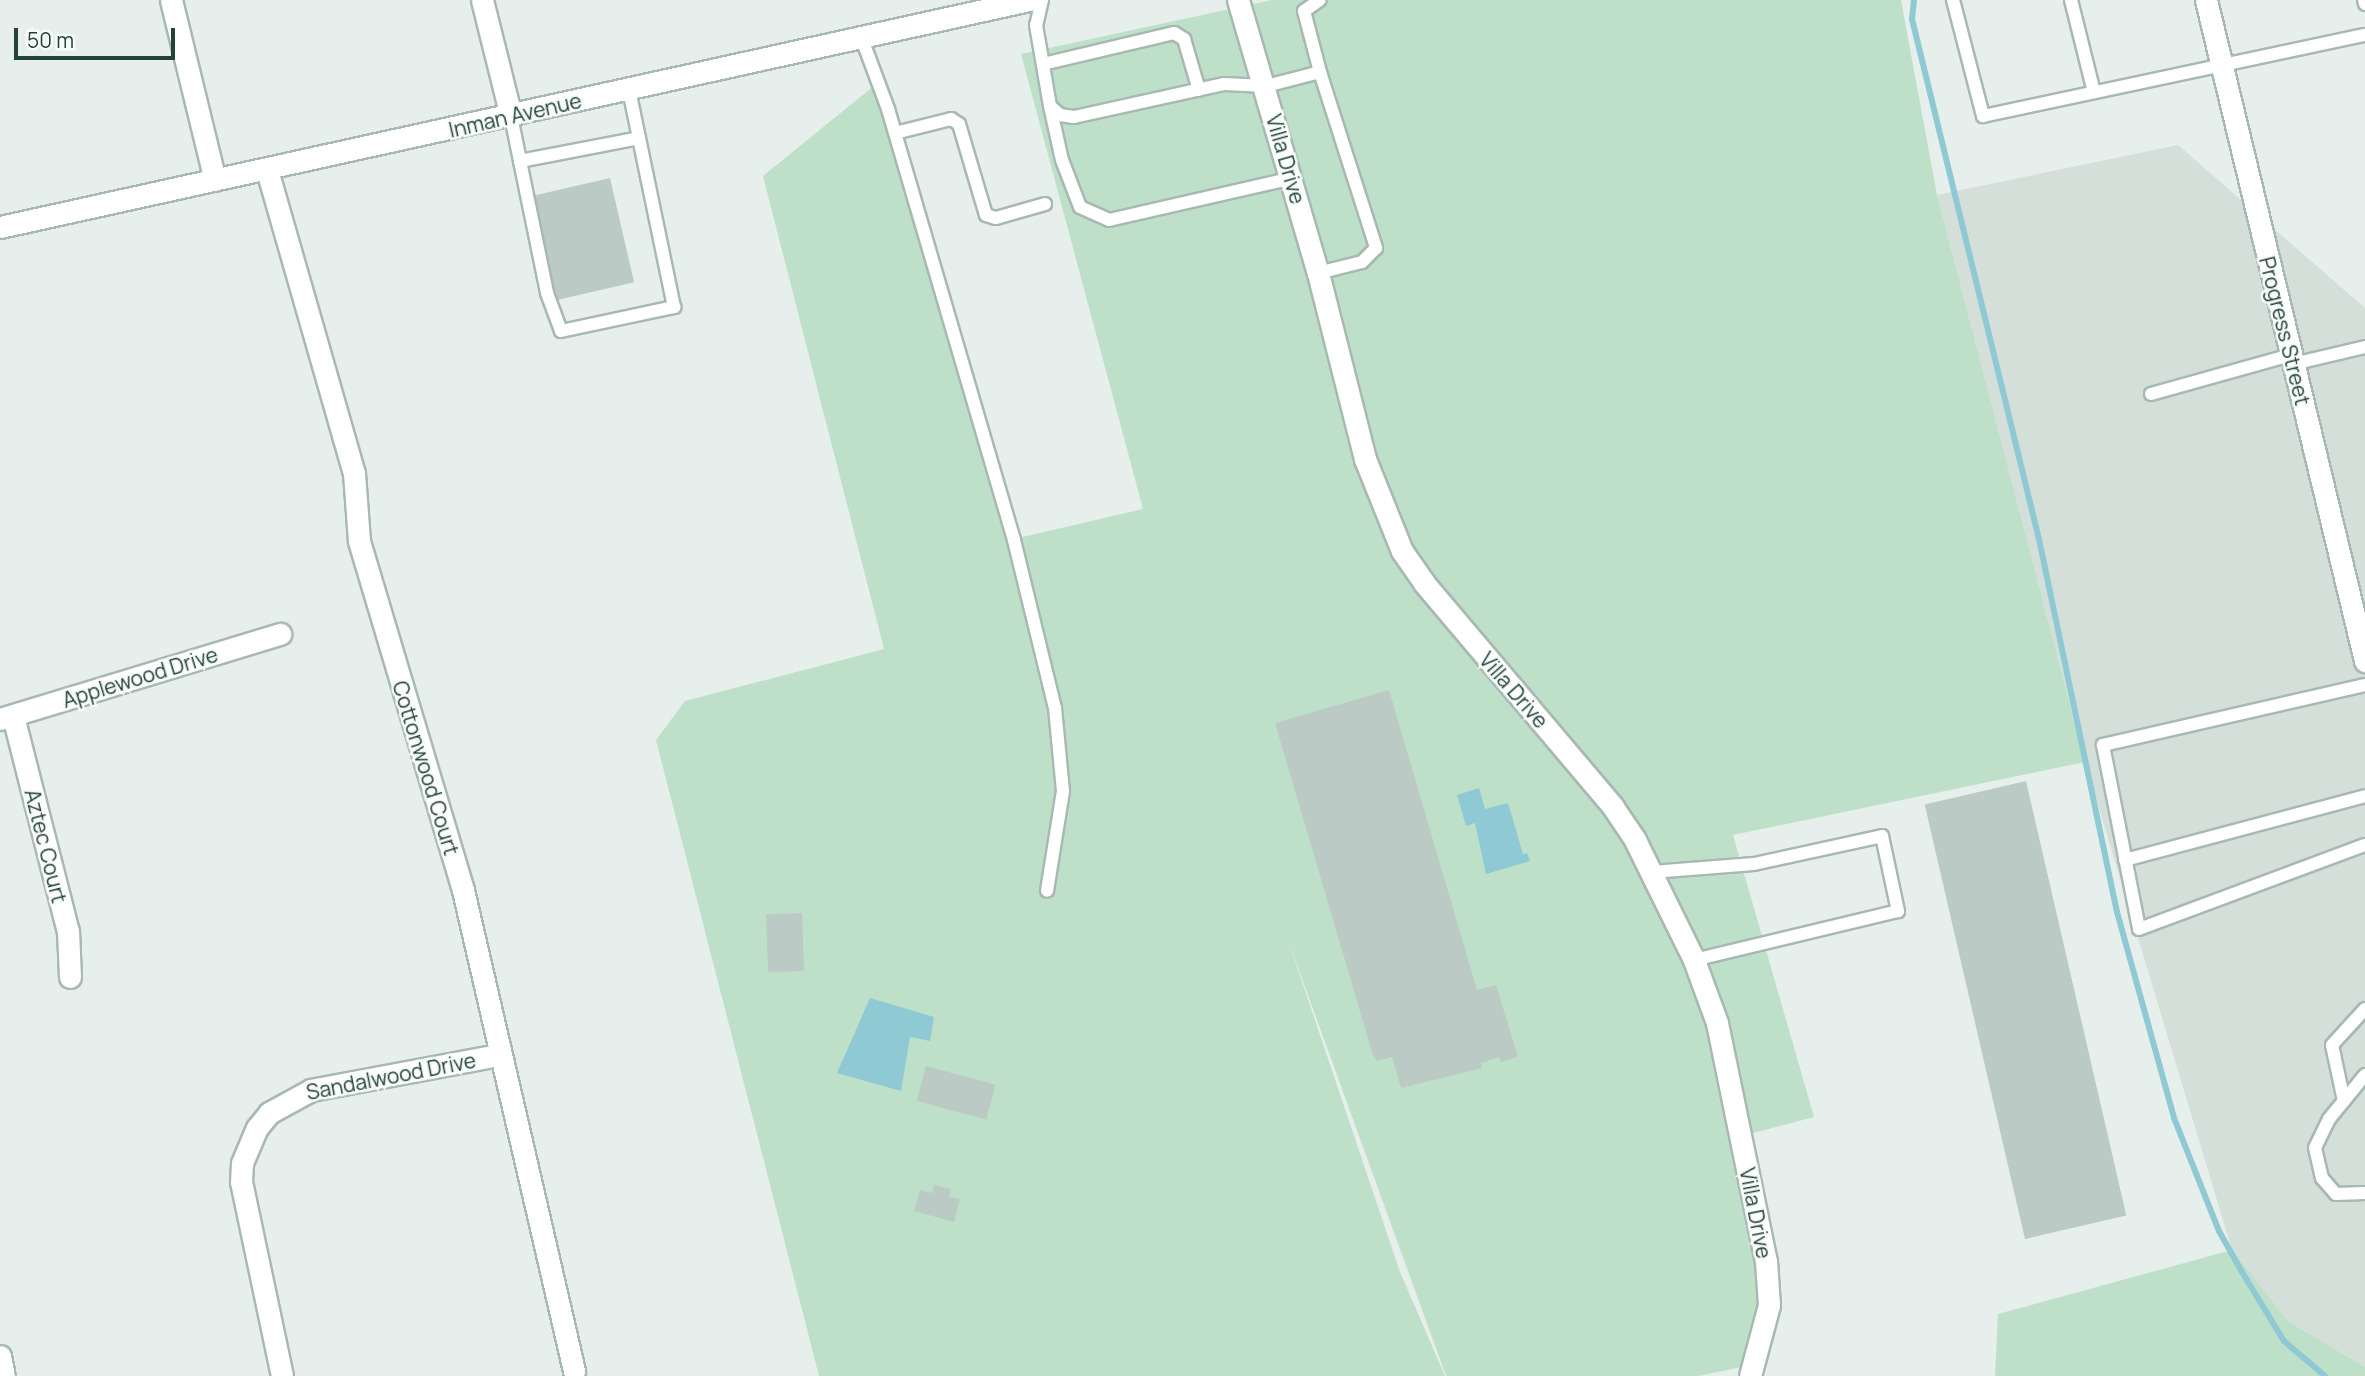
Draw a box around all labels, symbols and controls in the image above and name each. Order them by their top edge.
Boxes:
scale bar [18,14,178,58]
text: 50 m [27,26,74,54]
street label: Inman Avenue [446,87,584,143]
street label: Villa Drive [1261,111,1311,207]
street label: Progress Street [2254,254,2316,408]
street label: Applewood Drive [59,641,221,713]
street label: Villa Drive [1474,647,1554,733]
street label: Cottonwood Court [387,678,465,858]
street label: Aztec Court [20,786,72,906]
street label: Sandalwood Drive [304,1047,478,1105]
street label: Villa Drive [1735,1165,1777,1261]

